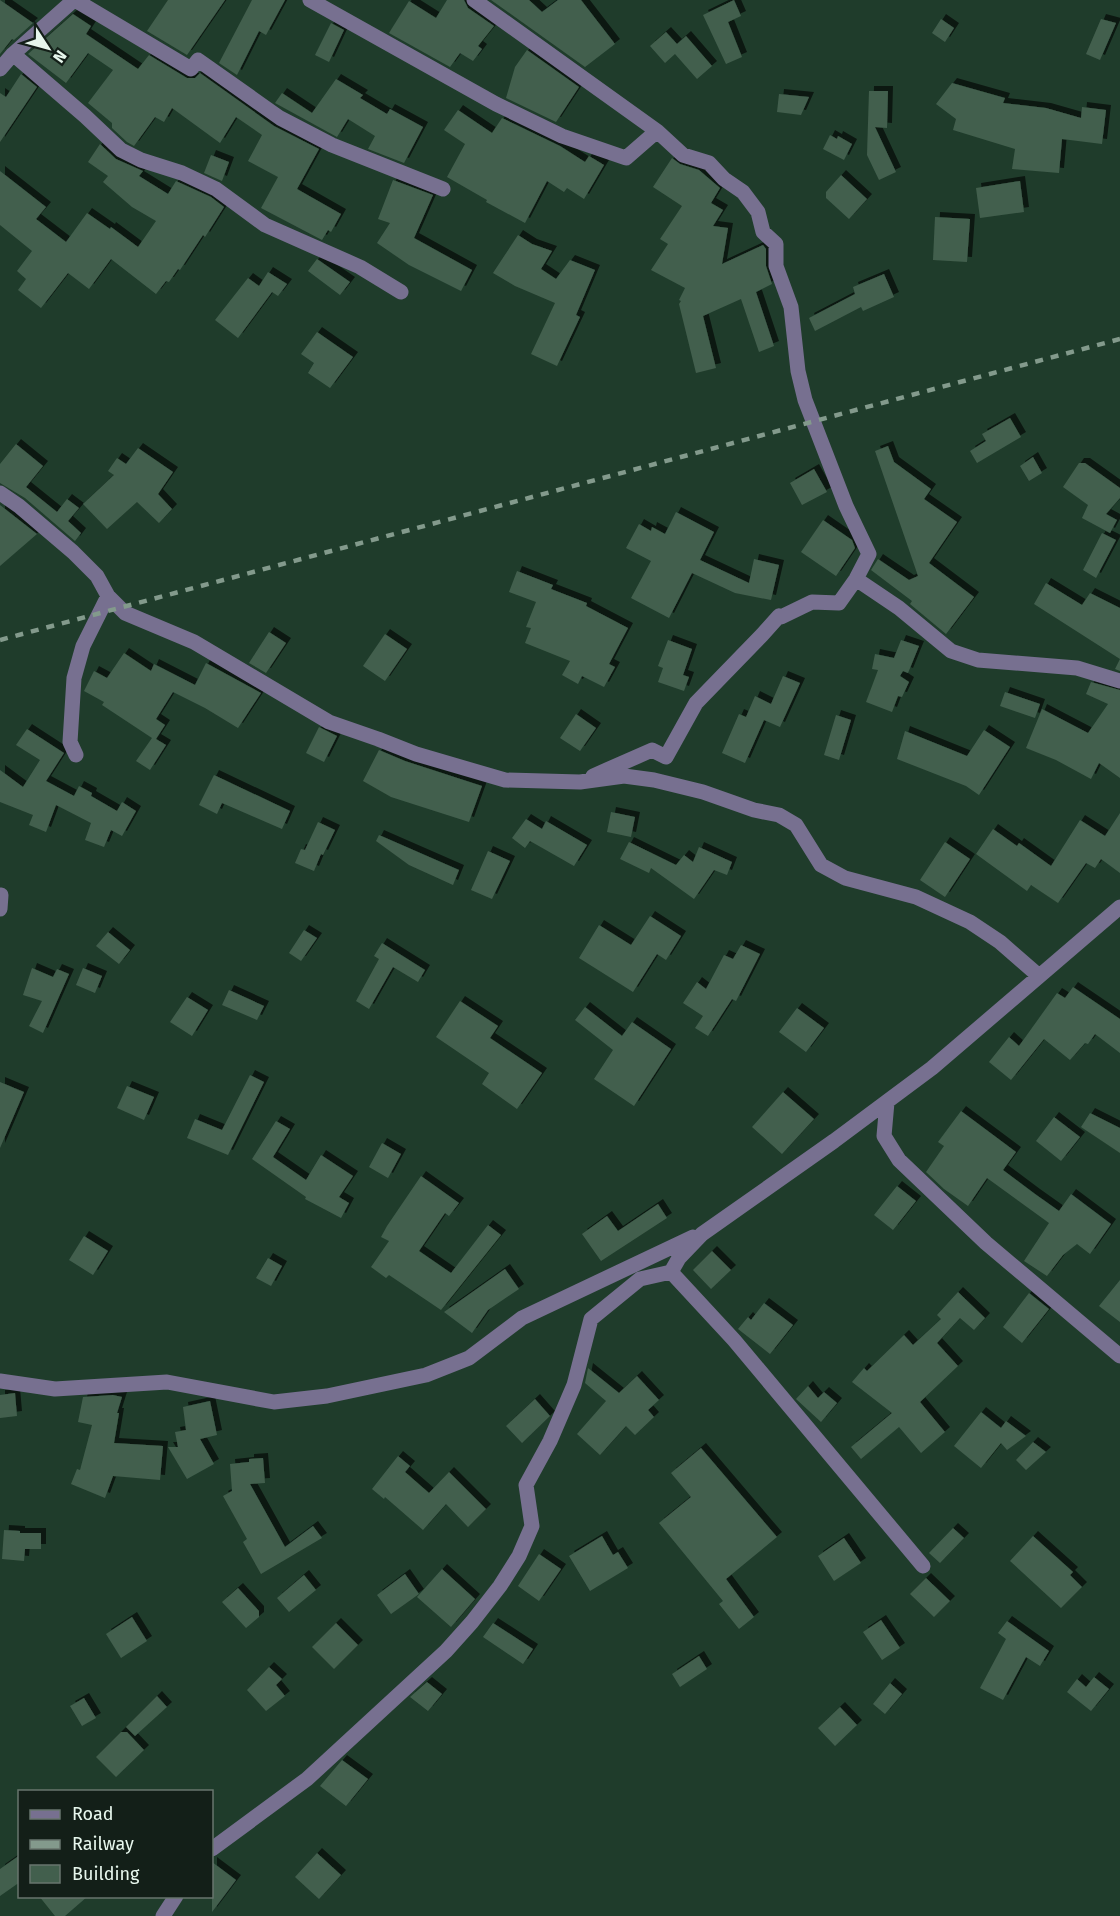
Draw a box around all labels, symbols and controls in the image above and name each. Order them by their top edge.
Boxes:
north arrow [18,18,78,78]
text: N [49,47,71,66]
legend [18,1790,213,1898]
text: Road [72,1803,114,1825]
text: Railway [72,1833,134,1855]
text: Building [72,1863,140,1885]

